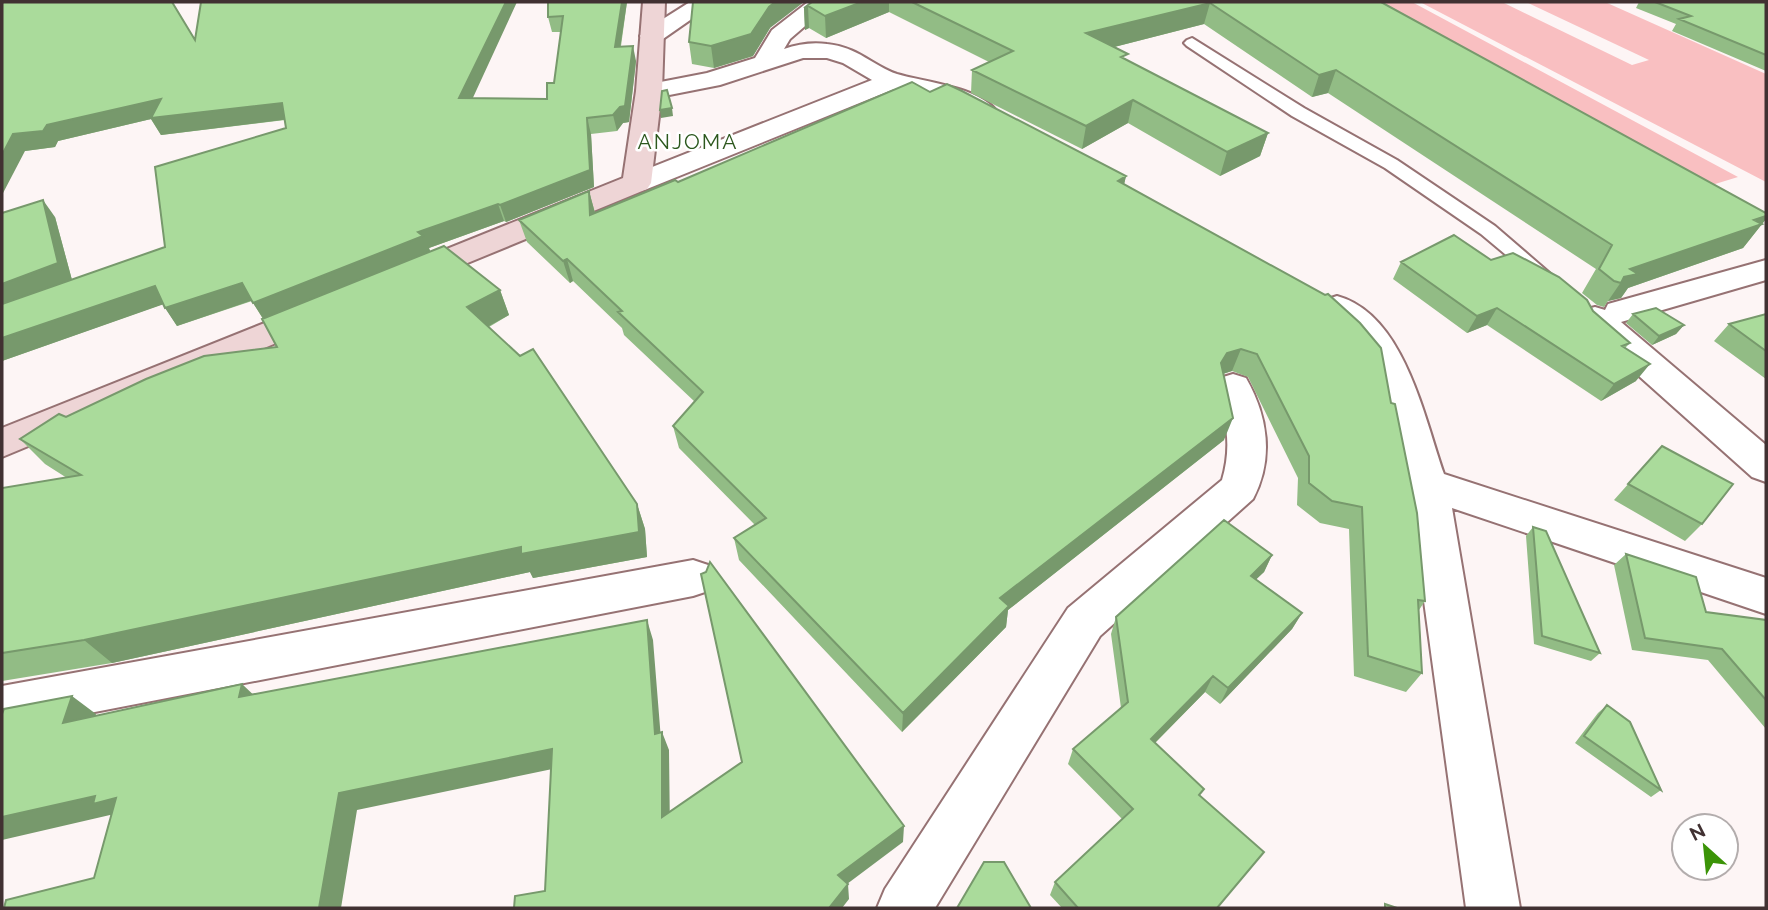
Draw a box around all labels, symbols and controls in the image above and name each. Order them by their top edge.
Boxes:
district label: ANJOMA [638,129,738,154]
north arrow [1670,812,1740,882]
text: N [1686,819,1709,845]

